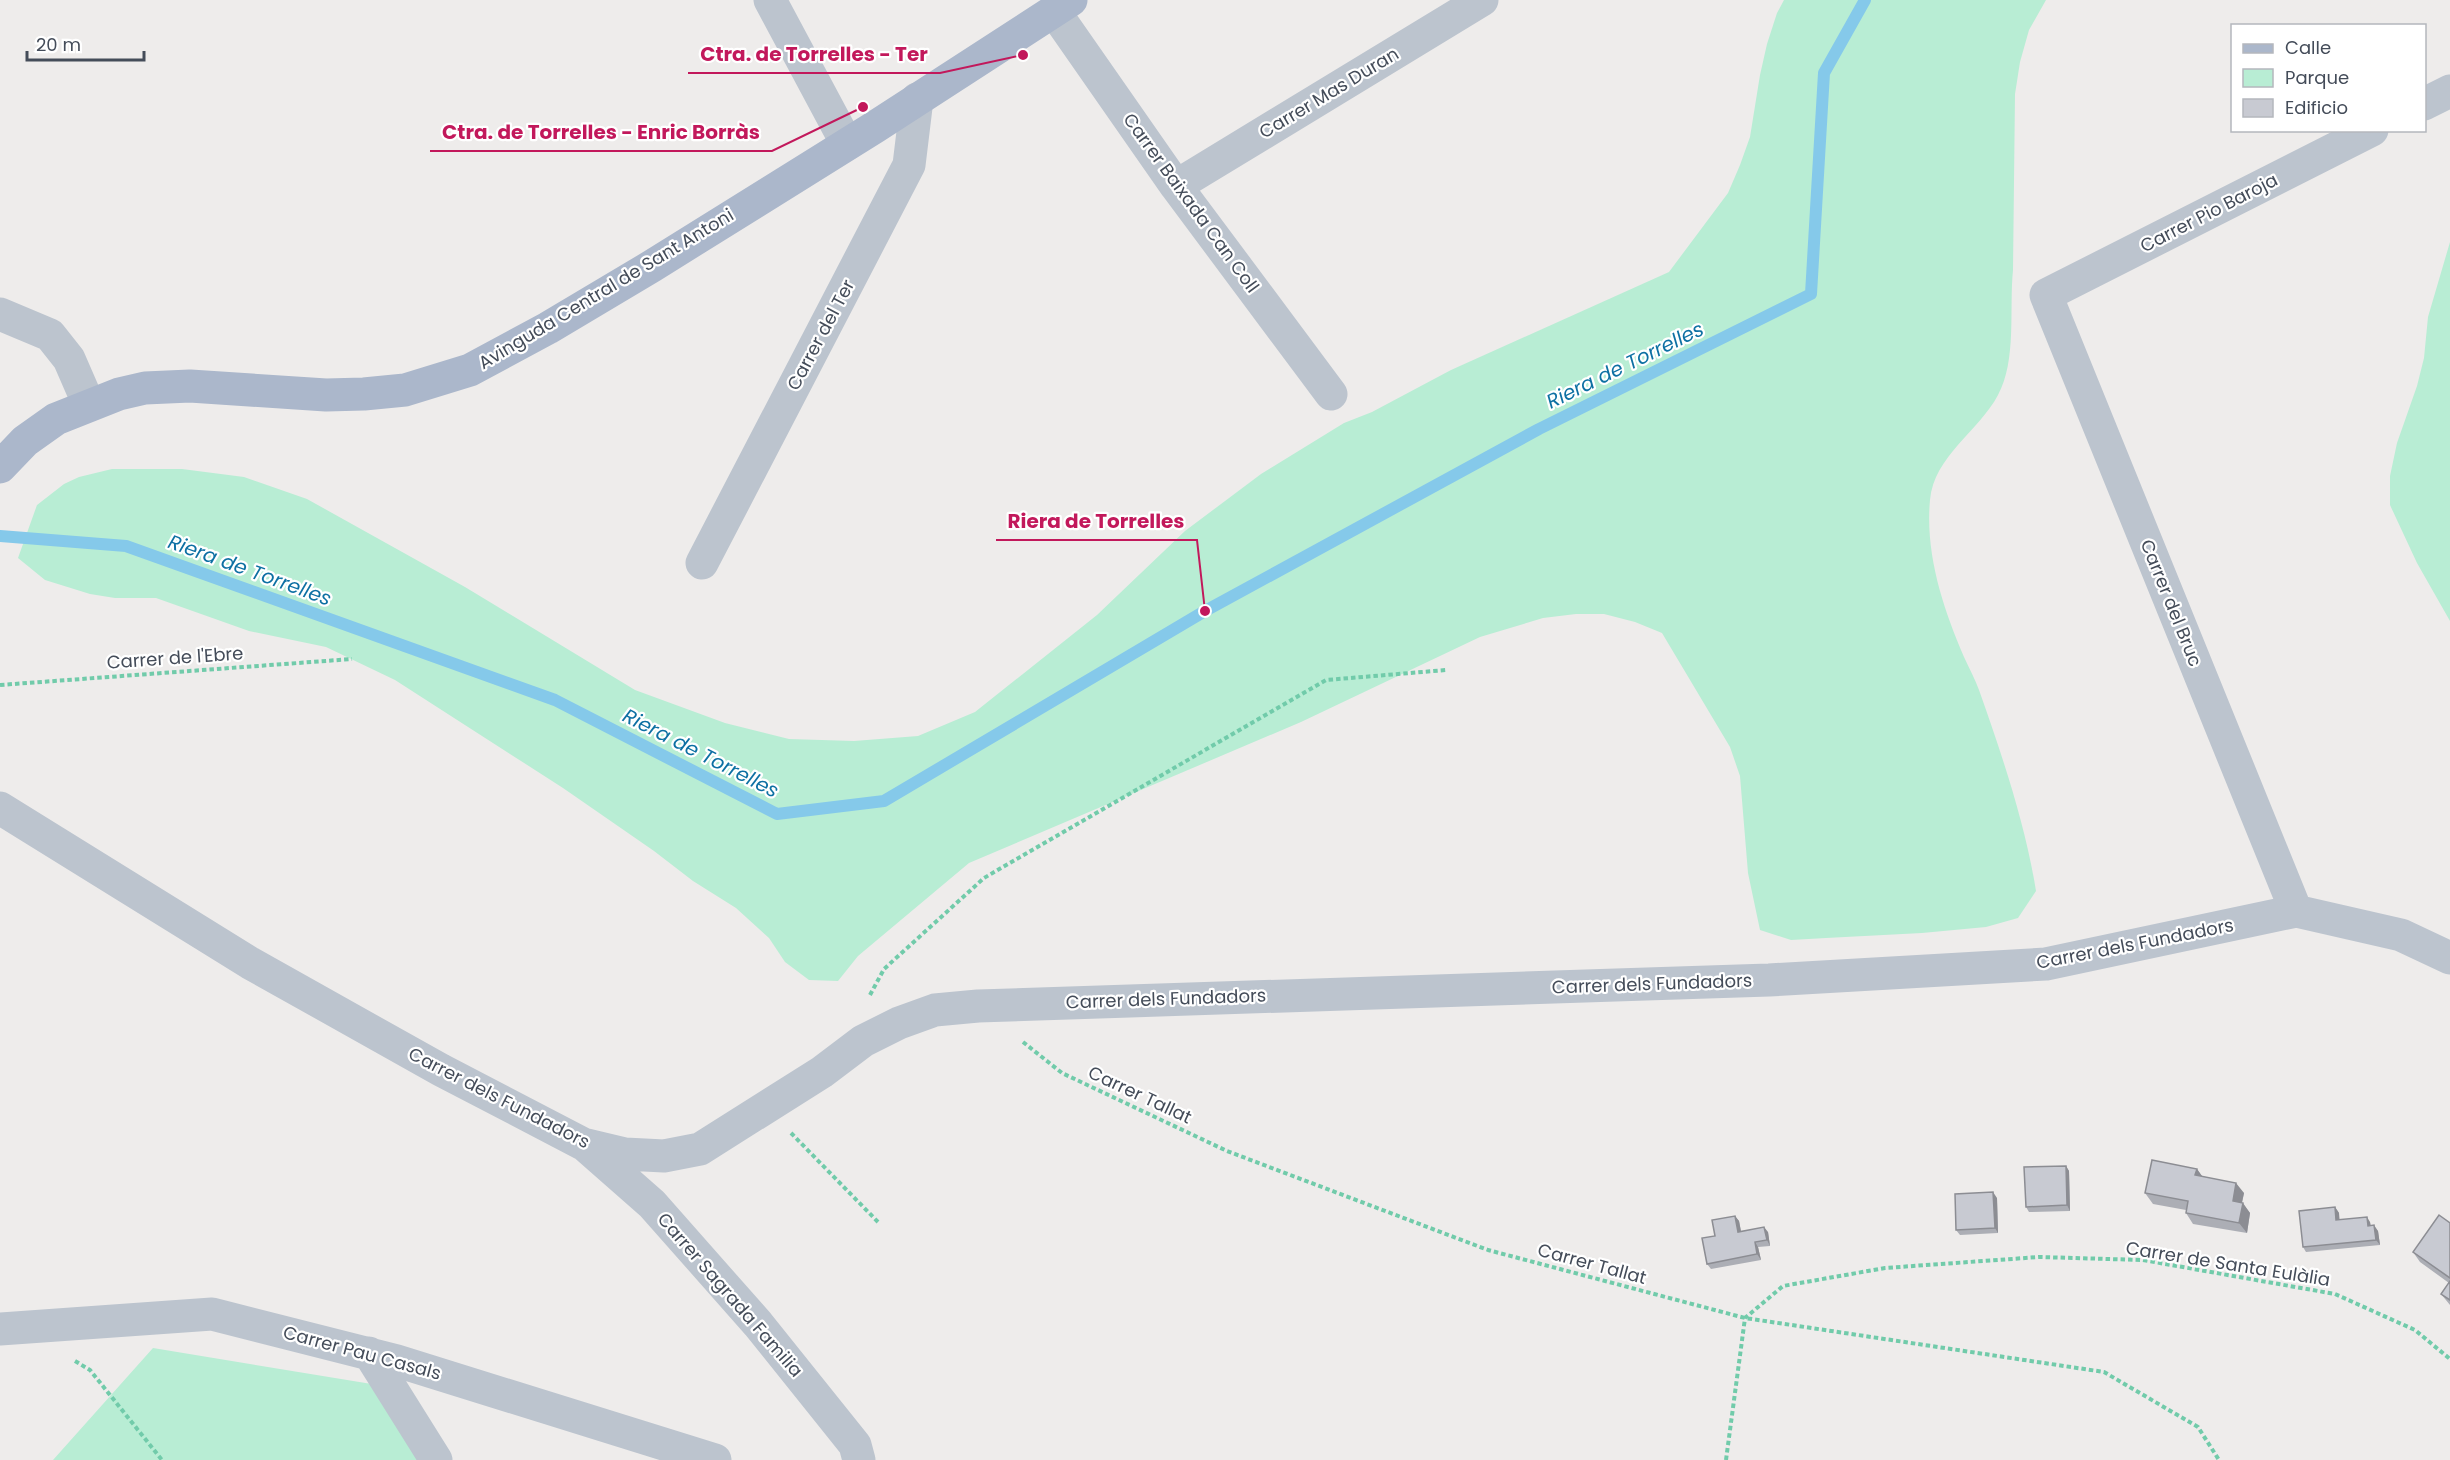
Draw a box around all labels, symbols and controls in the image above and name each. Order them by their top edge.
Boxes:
scale bar [27,24,144,62]
legend [2231,24,2426,132]
text: 20 m [36,32,81,57]
callout: Ctra. de Torrelles - Ter [688,35,940,73]
text: Calle [2285,35,2331,60]
text: Ctra. de Torrelles - Ter [700,40,928,68]
street label: Carrer Mas Duran [1254,41,1403,144]
text: Parque [2285,65,2349,90]
text: Edificio [2285,95,2348,120]
street label: Carrer Baixada Can Coll [1118,108,1265,298]
callout: Ctra. de Torrelles - Enric Borràs [430,113,772,151]
text: Ctra. de Torrelles - Enric Borràs [442,118,760,146]
street label: Carrer Pio Baroja [2136,167,2282,258]
street label: Avinguda Central de Sant Antoni [473,202,738,375]
street label: Carrer del Ter [781,275,860,395]
water label: Riera de Torrelles [1542,315,1708,415]
callout: Riera de Torrelles [996,502,1197,540]
text: Riera de Torrelles [1007,507,1185,535]
water label: Riera de Torrelles [164,527,336,613]
street label: Carrer del Bruc [2135,536,2208,670]
street label: Carrer de l'Ebre [106,640,244,675]
water label: Riera de Torrelles [618,702,784,804]
street label: Carrer dels Fundadors [2034,912,2236,975]
street label: Carrer dels Fundadors [1551,968,1753,999]
street label: Carrer dels Fundadors [1065,983,1267,1014]
street label: Carrer dels Fundadors [404,1041,594,1154]
street label: Carrer Tallat [1084,1060,1196,1129]
street label: Carrer Sagrada Familia [652,1207,809,1382]
street label: Carrer de Santa Eulàlia [2124,1235,2332,1292]
street label: Carrer Tallat [1535,1237,1649,1290]
street label: Carrer Pau Casals [280,1319,444,1386]

